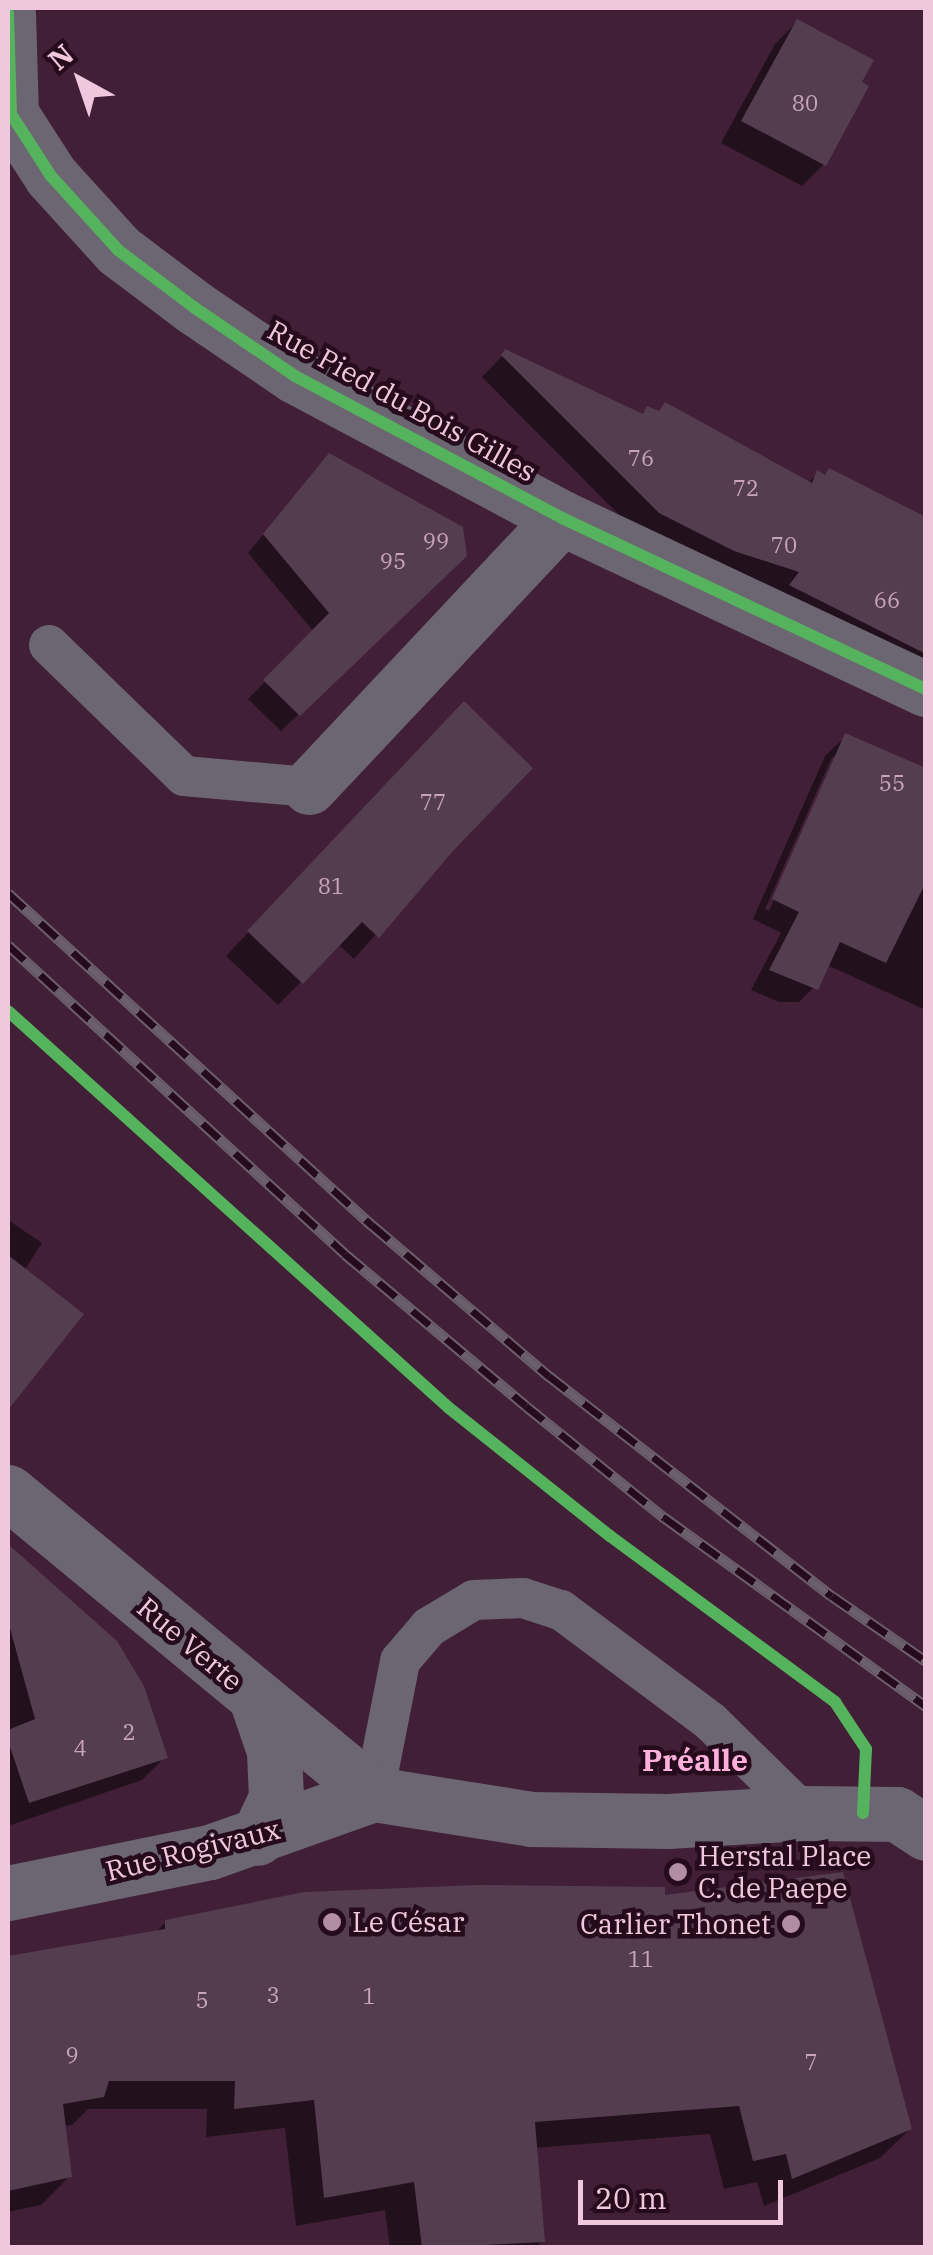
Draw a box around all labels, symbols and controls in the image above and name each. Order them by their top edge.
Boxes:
north arrow [30,30,130,130]
text: N [40,35,81,78]
house number: 80 [792,90,818,116]
street label: Rue Pied du Bois Gilles [262,313,542,489]
house number: 76 [628,445,654,471]
house number: 72 [733,475,759,501]
house number: 99 [423,528,449,554]
house number: 70 [771,532,797,558]
house number: 95 [380,548,406,574]
house number: 66 [874,587,900,613]
house number: 55 [879,770,905,796]
house number: 77 [420,789,446,815]
house number: 81 [318,873,344,899]
street label: Rue Verte [131,1590,249,1698]
house number: 2 [122,1719,136,1745]
house number: 4 [73,1735,87,1761]
district label: Préalle [642,1742,748,1778]
street label: Rue Rogivaux [102,1812,284,1888]
place label: Herstal Place C. de Paepe [698,1839,871,1905]
marker: Herstal Place C. de Paepe [667,1861,689,1883]
place label: Le César [352,1905,464,1939]
place label: Carlier Thonet [580,1907,771,1941]
marker: Le César [321,1911,343,1933]
marker: Carlier Thonet [780,1913,802,1935]
house number: 11 [628,1946,654,1972]
house number: 3 [266,1982,280,2008]
house number: 1 [362,1983,376,2009]
house number: 5 [195,1987,209,2013]
house number: 9 [65,2042,79,2068]
house number: 7 [804,2049,818,2075]
scale bar [583,2160,788,2222]
text: 20 m [595,2178,667,2217]

